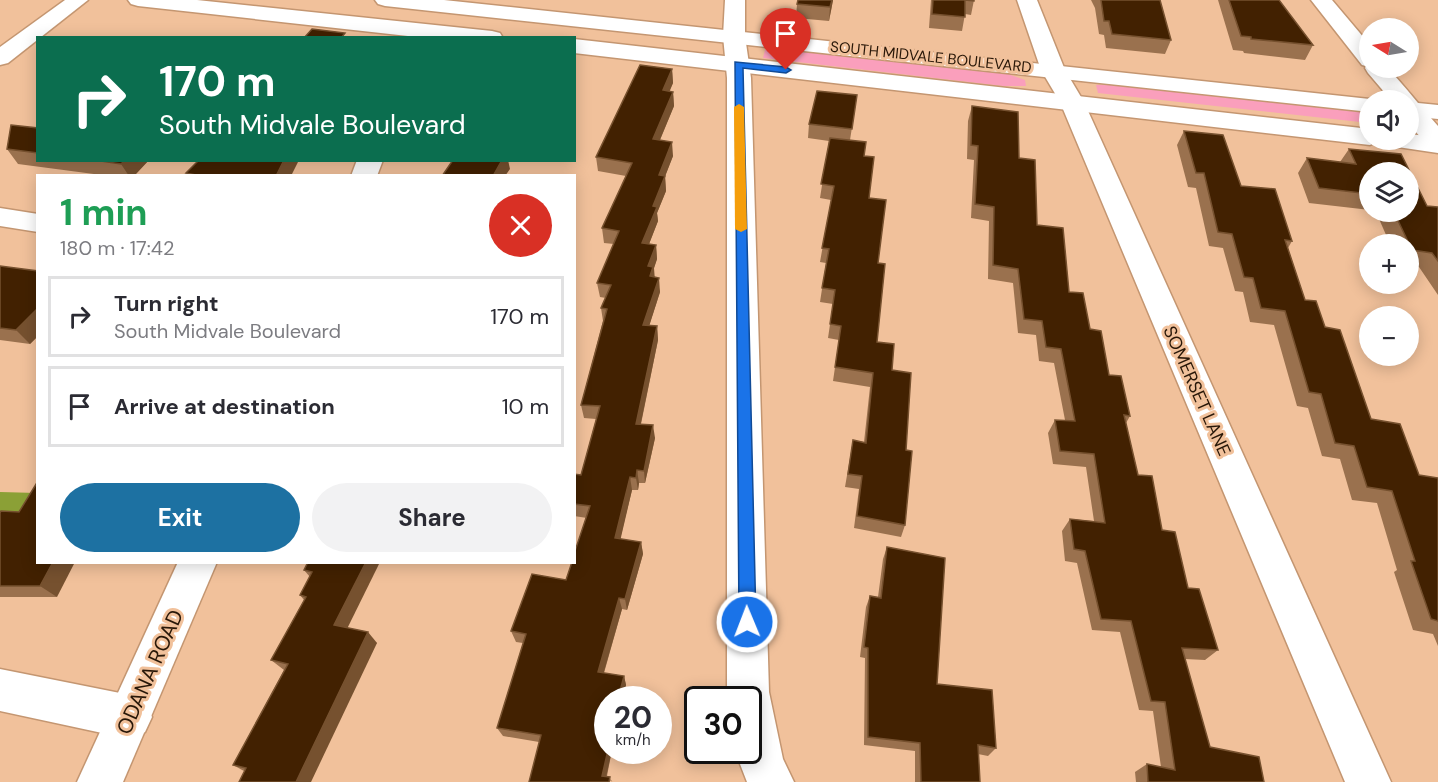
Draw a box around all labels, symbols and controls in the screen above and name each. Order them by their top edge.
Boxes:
pin [760,8,811,70]
icon: arrive [769,17,802,50]
north arrow [1359,18,1419,78]
map controls [1359,18,1419,366]
street label: SOUTH MIDVALE BOULEVARD [829,36,1033,78]
text: 170 m [159,54,276,109]
icon: right [60,60,138,138]
button: sound [1359,90,1419,150]
text: South Midvale Boulevard [159,107,466,142]
button: layers [1359,162,1419,222]
text: 1 min [60,189,148,236]
button: close [489,194,552,257]
button: + [1359,234,1419,294]
text: 180 m · 17:42 [60,235,174,261]
text: Turn right [114,289,219,318]
icon: right [63,300,96,333]
text: 170 m [490,302,549,331]
button: − [1359,306,1419,366]
text: South Midvale Boulevard [114,318,341,344]
street label: SOMERSET LANE [1158,322,1236,460]
icon: arrive [63,390,96,423]
text: Arrive at destination [114,392,335,421]
text: 10 m [502,392,549,421]
button: Exit [60,483,300,552]
button: Share [312,483,552,552]
position arrow [715,590,779,654]
street label: ODANA ROAD [110,605,190,739]
speed limit sign: 30 [684,686,762,764]
text: 20 [614,698,652,737]
text: km/h [615,730,651,750]

